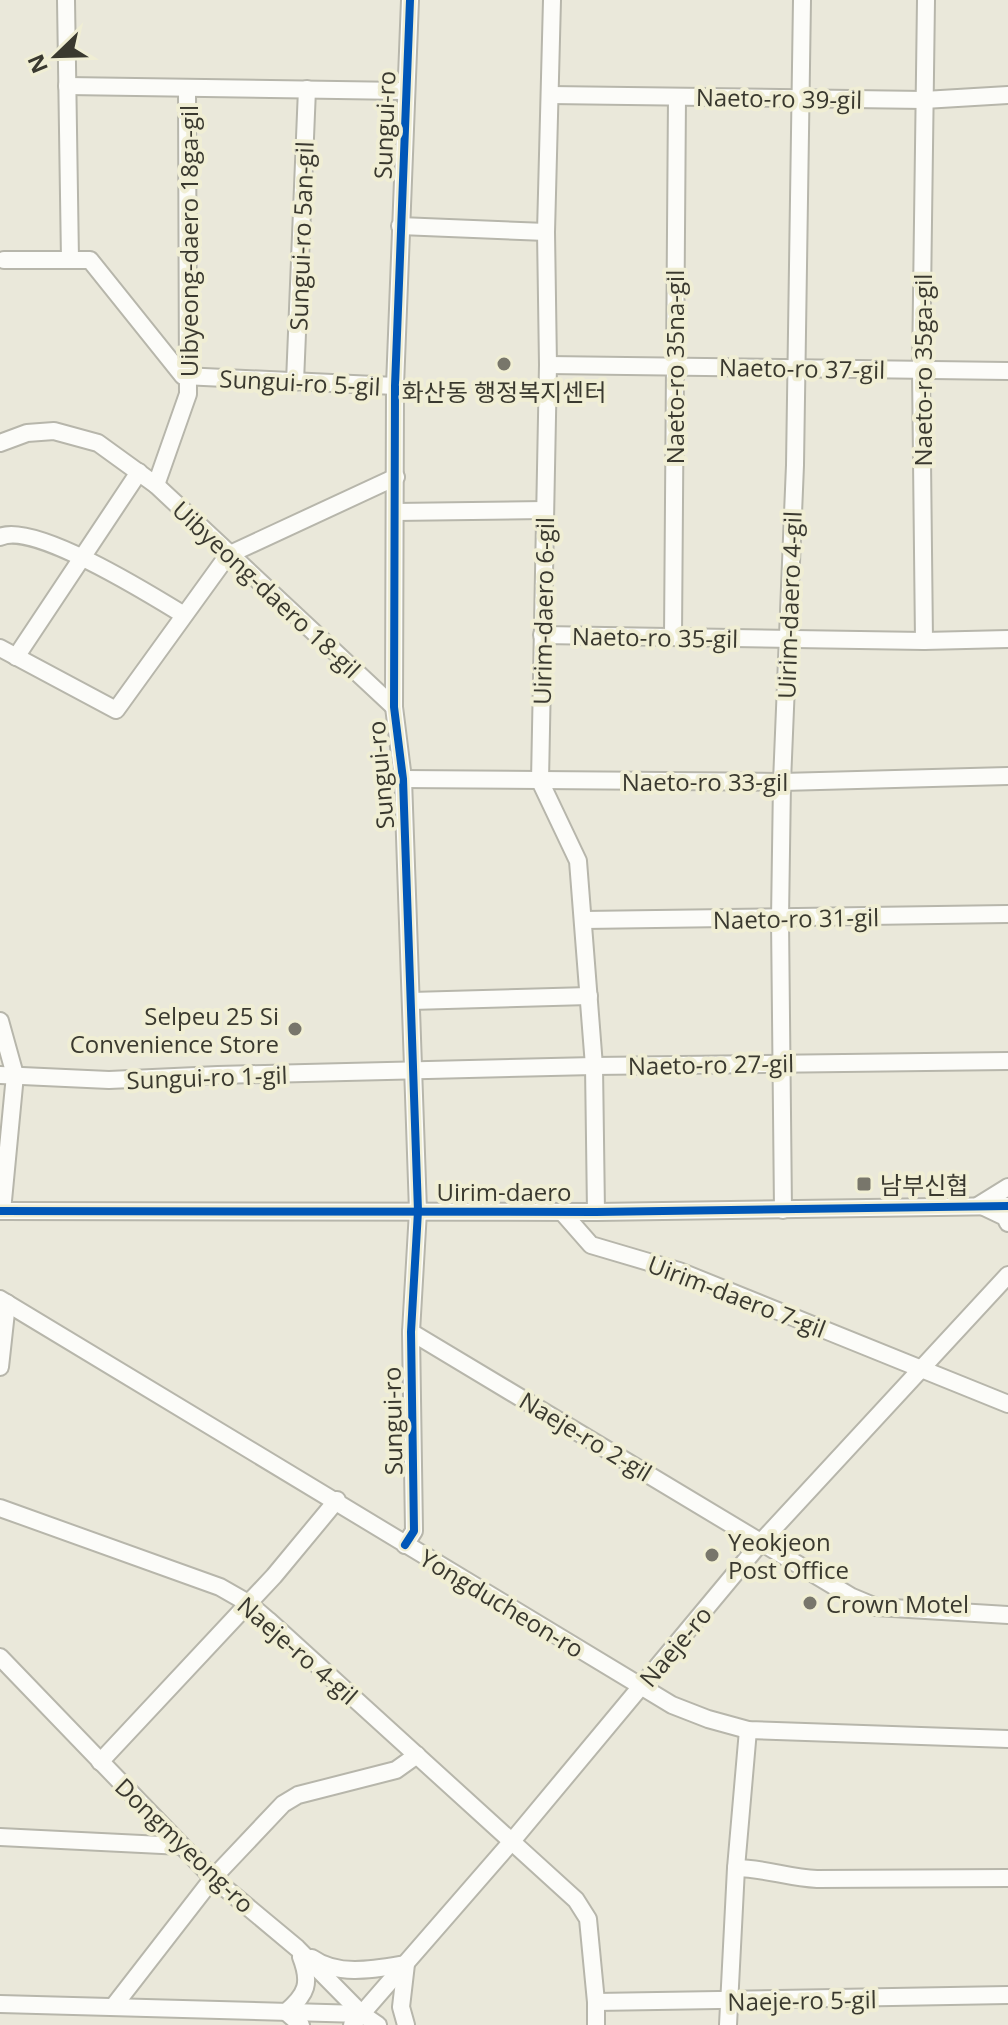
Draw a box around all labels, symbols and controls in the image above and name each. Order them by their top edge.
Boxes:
north arrow [16,16,96,96]
text: N [19,50,54,78]
street label: Sungui-ro [366,70,402,180]
street label: Naeto-ro 39-gil [696,80,862,116]
street label: Uibyeong-daero 18ga-gil [172,105,205,377]
street label: Sungui-ro 5an-gil [281,141,321,331]
street label: Naeto-ro 35na-gil [658,270,691,464]
street label: Naeto-ro 35ga-gil [906,274,939,466]
street label: Naeto-ro 37-gil [719,350,885,386]
marker: 화산동 행정복지센터 [495,355,513,373]
street label: Sungui-ro 5-gil [219,361,381,403]
place label: 화산동 행정복지센터 [402,375,606,408]
street label: Uibyeong-daero 18-gil [166,493,368,685]
street label: Uirim-daero 4-gil [769,511,809,699]
street label: Uirim-daero 6-gil [525,517,561,705]
street label: Naeto-ro 35-gil [572,619,738,655]
street label: Sungui-ro [359,720,401,830]
street label: Naeto-ro 33-gil [622,765,788,798]
street label: Naeto-ro 31-gil [713,900,879,936]
place label: Selpeu 25 Si Convenience Store [70,999,279,1060]
marker: Selpeu 25 Si Convenience Store [286,1020,304,1038]
street label: Naeto-ro 27-gil [628,1046,794,1082]
street label: Sungui-ro 1-gil [126,1058,288,1096]
place label: 남부신협 [880,1168,968,1201]
street label: Uirim-daero [436,1175,572,1208]
marker: 남부신협 [855,1175,873,1193]
street label: Uirim-daero 7-gil [643,1247,831,1345]
street label: Sungui-ro [375,1367,409,1475]
street label: Naeje-ro 2-gil [514,1383,658,1489]
place label: Yeokjeon Post Office [728,1525,849,1586]
street label: Yongducheon-ro [414,1541,590,1665]
marker: Yeokjeon Post Office [703,1546,721,1564]
place label: Crown Motel [826,1587,969,1620]
street label: Naeje-ro 4-gil [231,1589,365,1711]
marker: Crown Motel [801,1594,819,1612]
street label: Naeje-ro [631,1598,719,1694]
street label: Dongmyeong-ro [108,1770,262,1920]
street label: Naeje-ro 5-gil [727,1982,877,2018]

